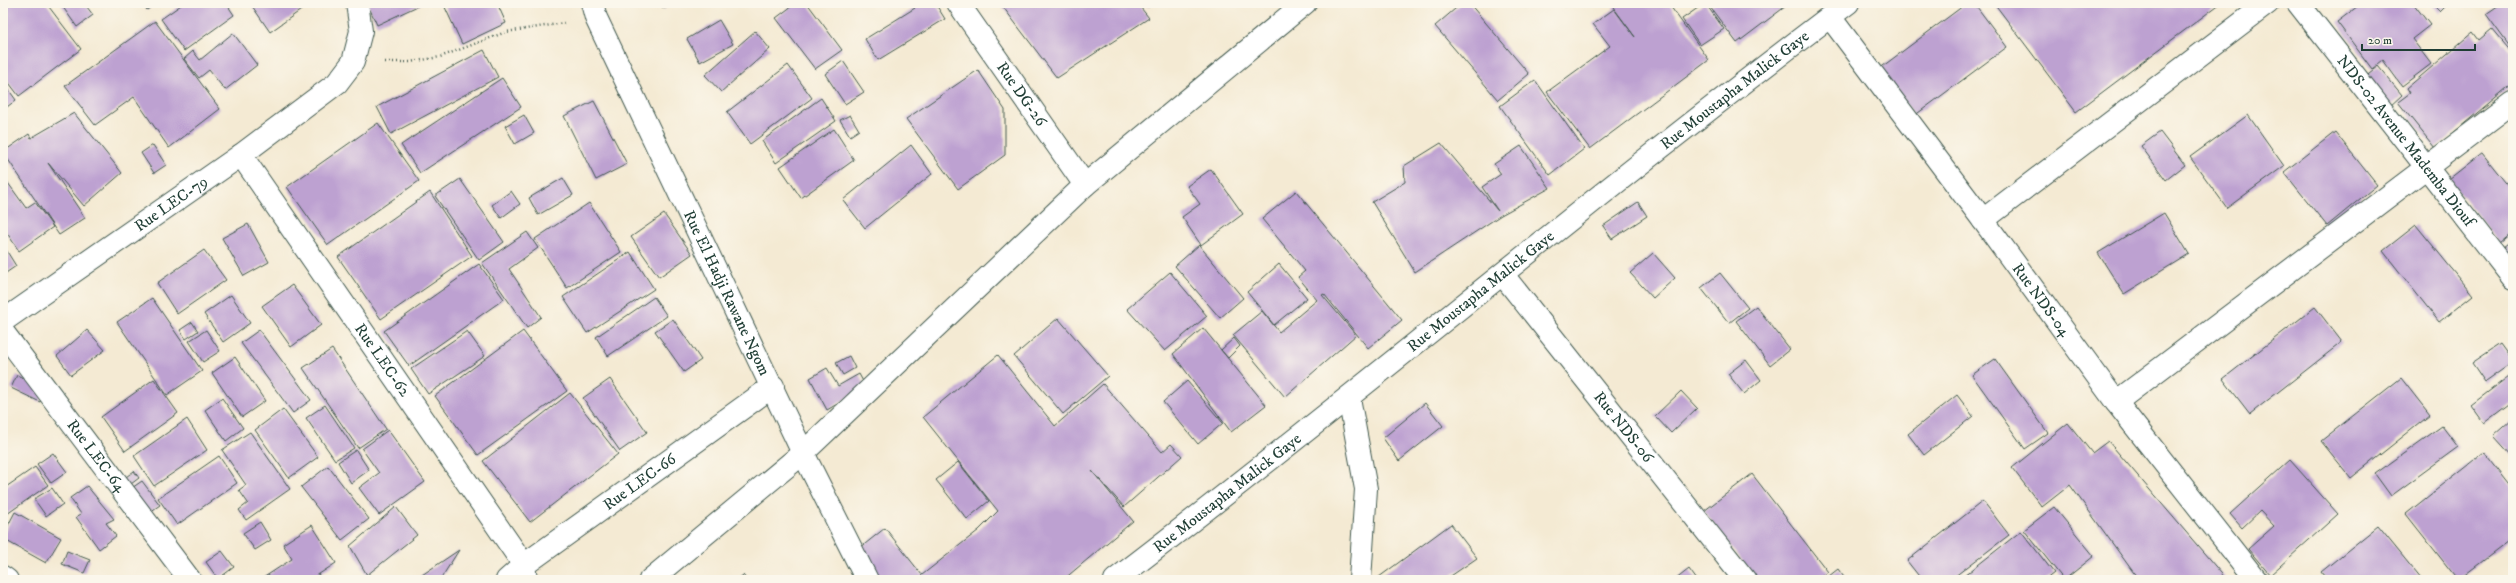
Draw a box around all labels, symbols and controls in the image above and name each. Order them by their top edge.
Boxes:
street label: Rue Moustapha Malick Gaye [1656,26,1813,154]
scale bar [2362,26,2475,52]
text: 20 m [2368,33,2392,48]
street label: NDS-02 Avenue Mademba Diouf [2333,51,2481,233]
street label: Rue DG-26 [992,58,1051,131]
street label: Rue LEC-79 [131,171,212,236]
street label: Rue El Hadji Rawane Ngom [679,207,775,379]
street label: Rue Moustapha Malick Gaye [1403,226,1559,356]
street label: Rue NDS-04 [2008,259,2075,341]
street label: Rue LEC-62 [350,319,415,401]
street label: Rue NDS-06 [1589,387,1658,467]
street label: Rue LEC-64 [62,415,131,497]
street label: Rue Moustapha Malick Gaye [1149,428,1306,557]
street label: Rue LEC-66 [599,449,680,515]

